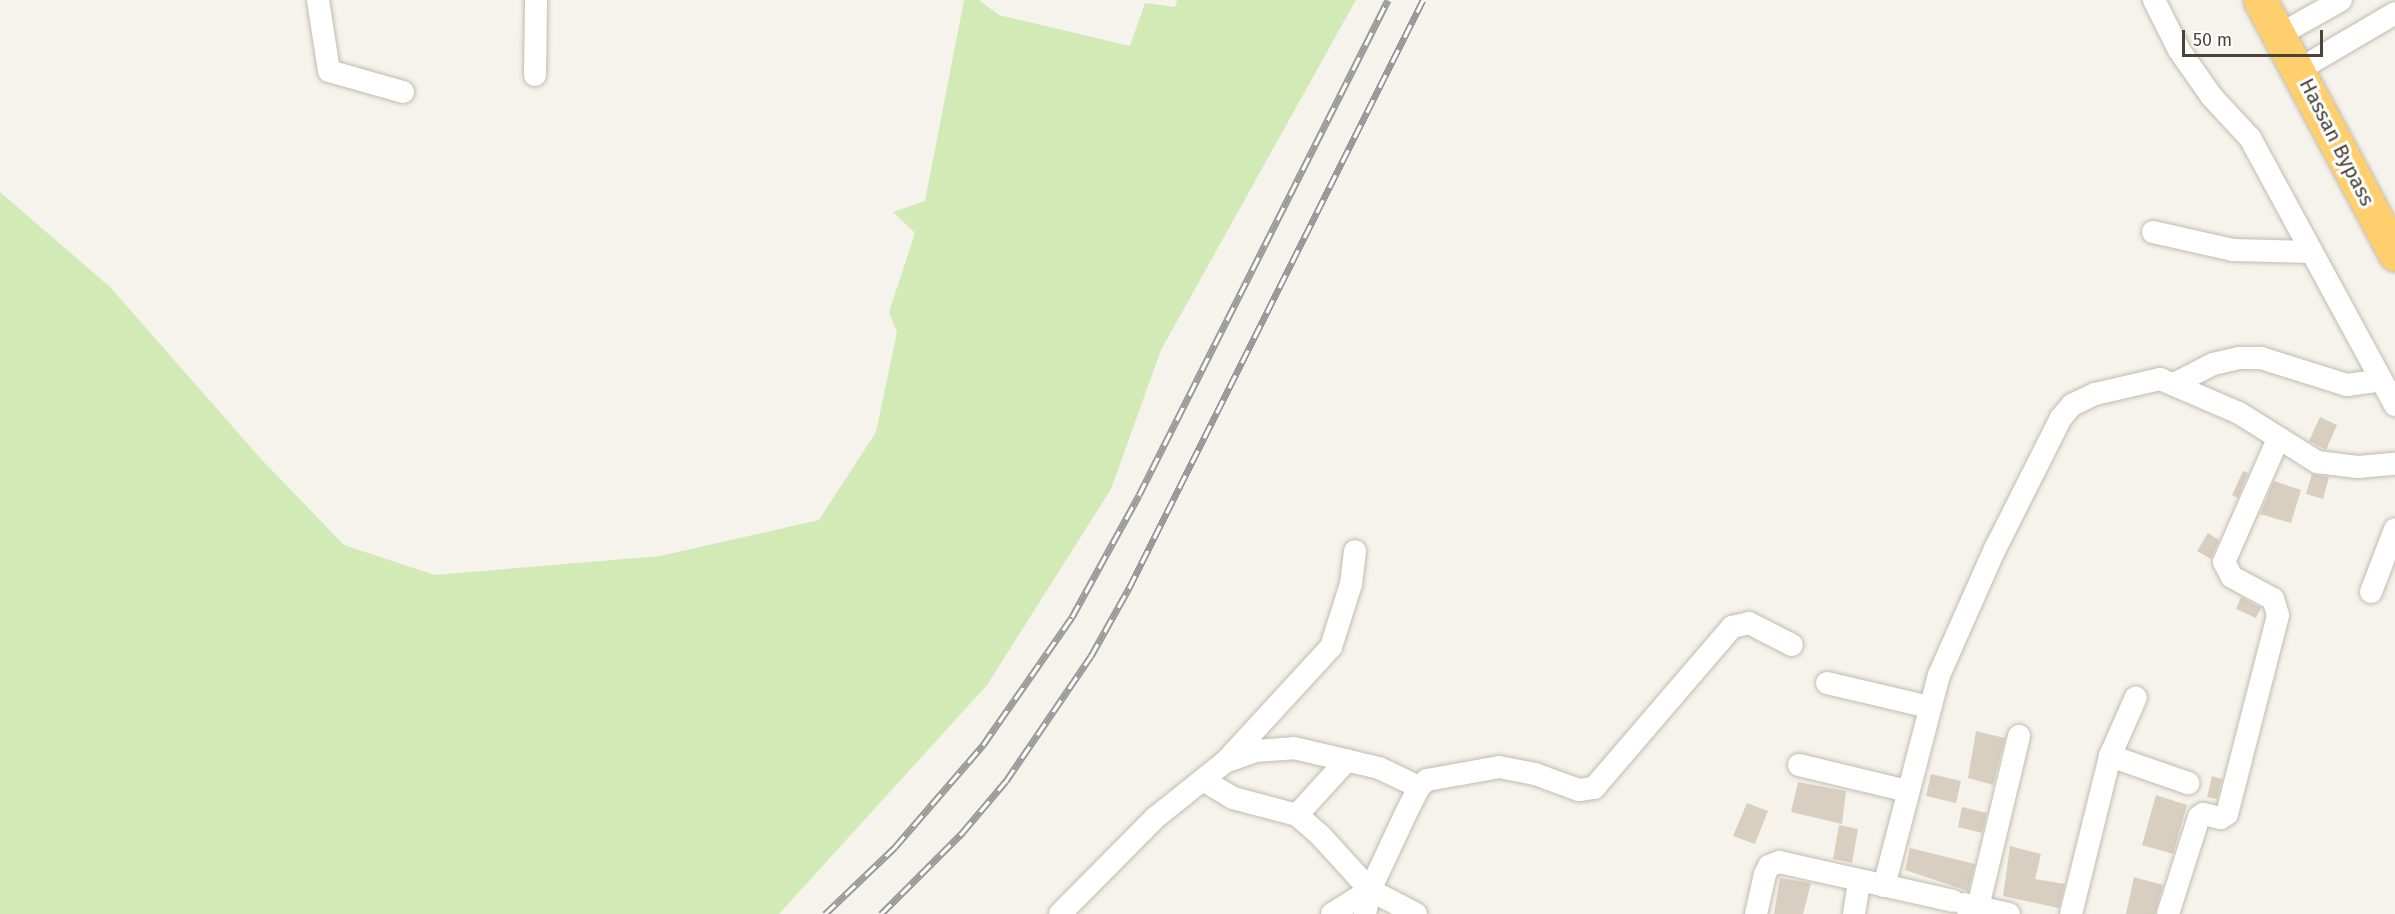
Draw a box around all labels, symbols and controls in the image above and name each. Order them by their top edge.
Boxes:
scale bar [2185,18,2326,56]
text: 50 m [2193,29,2232,51]
street label: Hassan Bypass [2294,74,2380,210]

